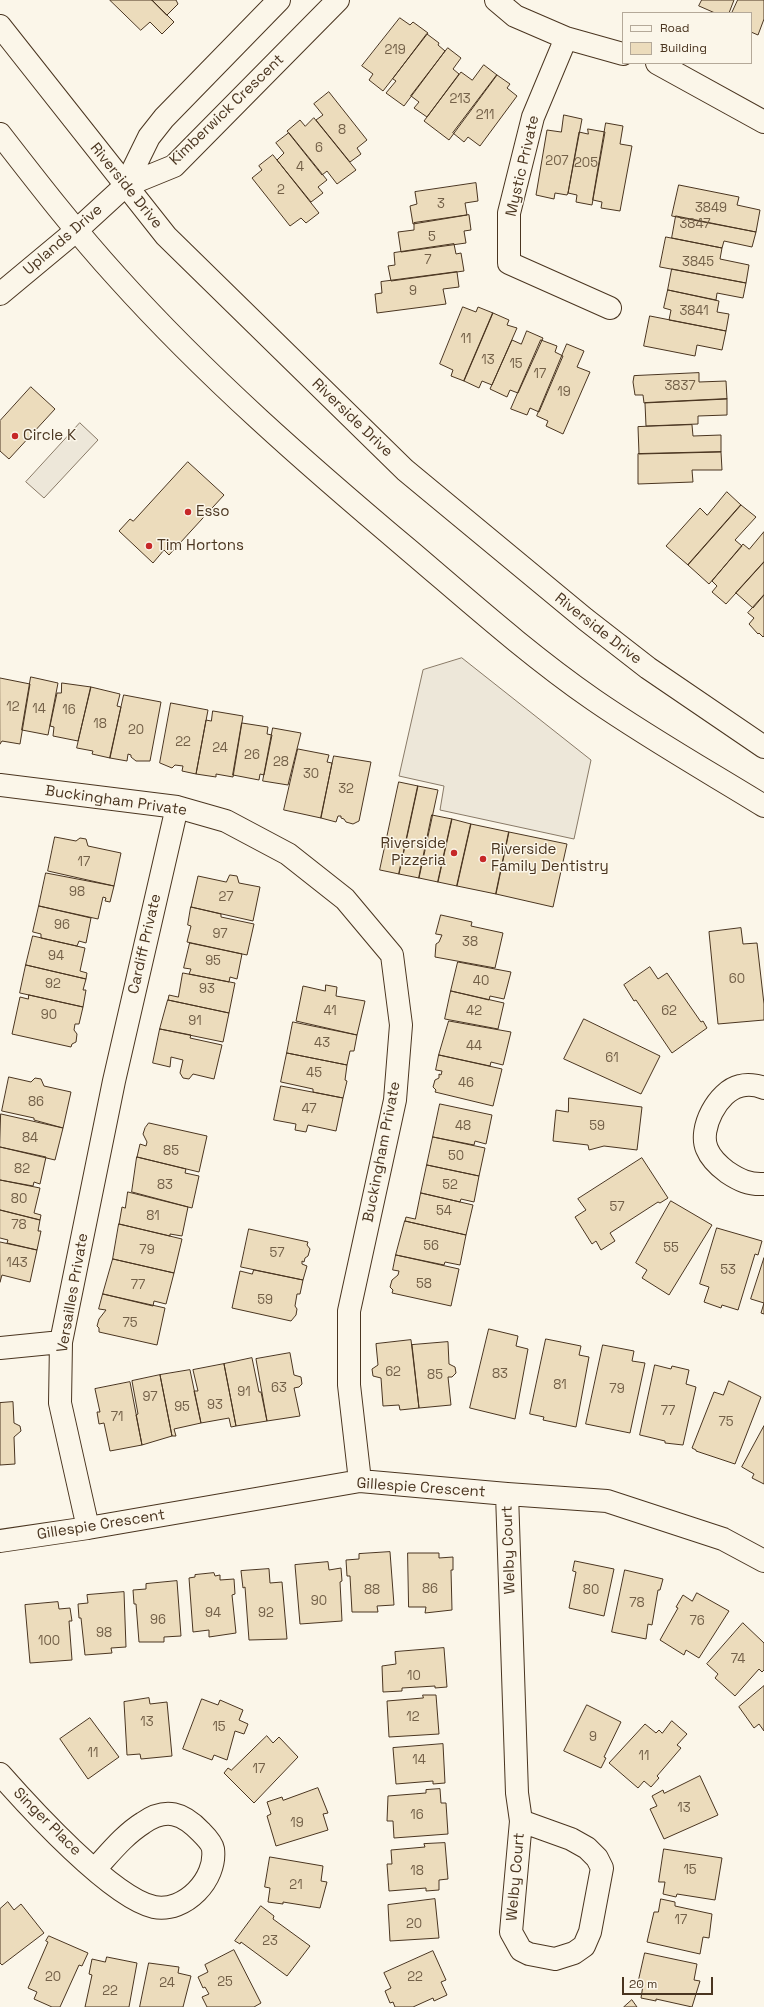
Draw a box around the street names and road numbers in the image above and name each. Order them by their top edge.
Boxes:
street label: Kimberwick Crescent [166,51,288,169]
street label: Mystic Private [503,114,543,218]
street label: Riverside Drive [86,139,166,233]
street label: Uplands Drive [20,201,106,279]
street label: Riverside Drive [308,375,396,461]
street label: Riverside Drive [551,590,645,668]
street label: Buckingham Private [44,782,188,820]
street label: Cardiff Private [125,892,165,996]
street label: Buckingham Private [360,1080,404,1224]
street label: Versailles Private [54,1232,92,1354]
street label: Gillespie Crescent [356,1475,486,1501]
street label: Welby Court [498,1505,520,1595]
street label: Gillespie Crescent [36,1506,166,1544]
street label: Singer Place [9,1784,85,1860]
street label: Welby Court [503,1832,529,1922]

